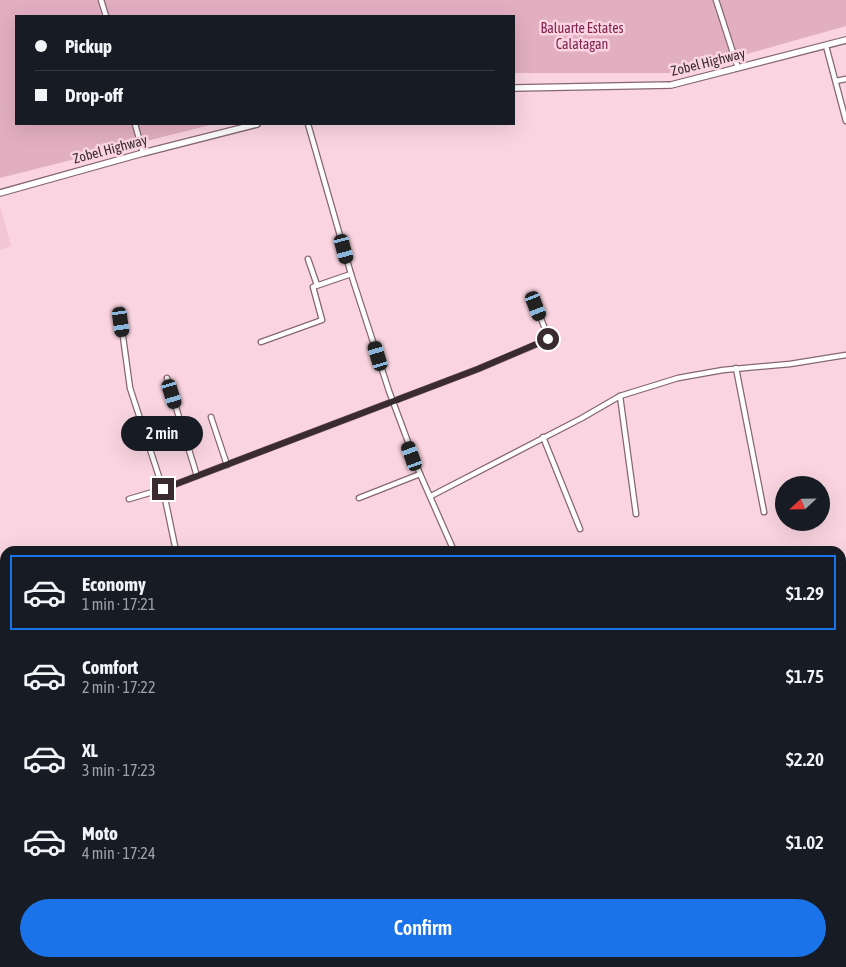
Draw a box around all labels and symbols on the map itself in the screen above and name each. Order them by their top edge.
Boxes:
park label: Baluarte Estates Calatagan [541,20,624,52]
street label: Zobel Highway [669,45,747,79]
street label: Zobel Highway [71,131,149,167]
car [332,233,355,265]
car [523,289,548,323]
car [111,306,130,338]
route start [537,328,559,350]
car [366,339,389,373]
car [160,377,183,411]
callout: 2 min [122,416,204,452]
car [399,439,424,473]
north arrow [775,476,830,531]
route end [152,478,174,500]

